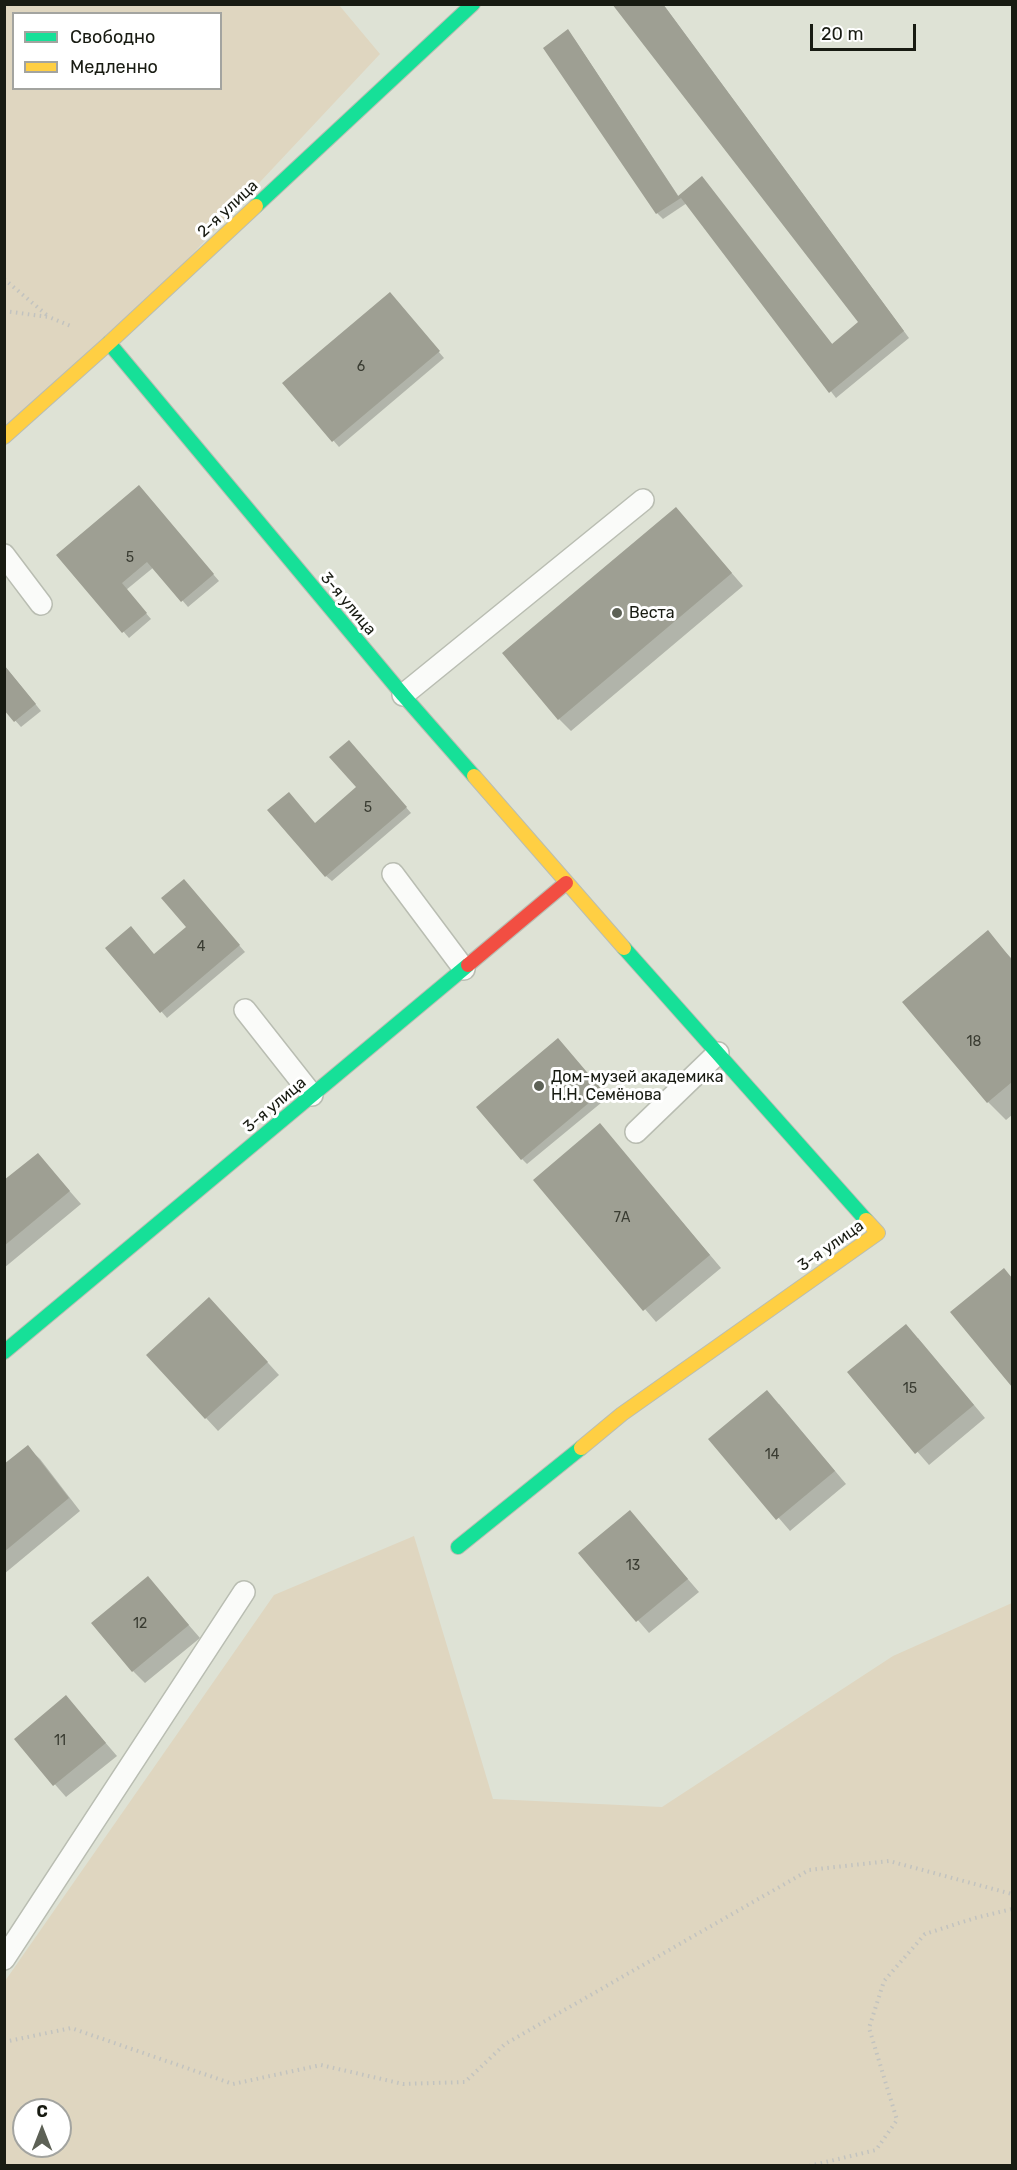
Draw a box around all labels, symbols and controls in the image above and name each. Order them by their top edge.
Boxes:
legend [12,12,222,90]
scale bar [813,12,920,50]
text: 20 m [821,23,863,45]
text: Свободно [70,26,155,48]
text: Медленно [70,56,158,78]
street label: 2-я улица [194,176,262,242]
house number: 6 [357,359,365,375]
house number: 5 [126,550,134,566]
street label: 3-я улица [316,569,380,639]
place label: Веста [629,603,675,623]
marker: Веста [610,606,624,620]
house number: 5 [364,800,372,816]
house number: 4 [197,939,205,955]
house number: 18 [967,1034,981,1050]
place label: Дом-музей академика Н.Н. Семёнова [551,1067,724,1105]
street label: 3-я улица [240,1073,310,1137]
marker: Дом-музей академика Н.Н. Семёнова [532,1079,546,1093]
house number: 7А [614,1210,630,1226]
street label: 3-я улица [794,1216,868,1276]
house number: 15 [903,1381,917,1397]
house number: 14 [765,1447,779,1463]
house number: 13 [626,1558,640,1574]
house number: 12 [133,1616,147,1632]
house number: 11 [54,1733,66,1749]
north arrow [12,2098,72,2158]
text: С [36,2102,48,2121]

